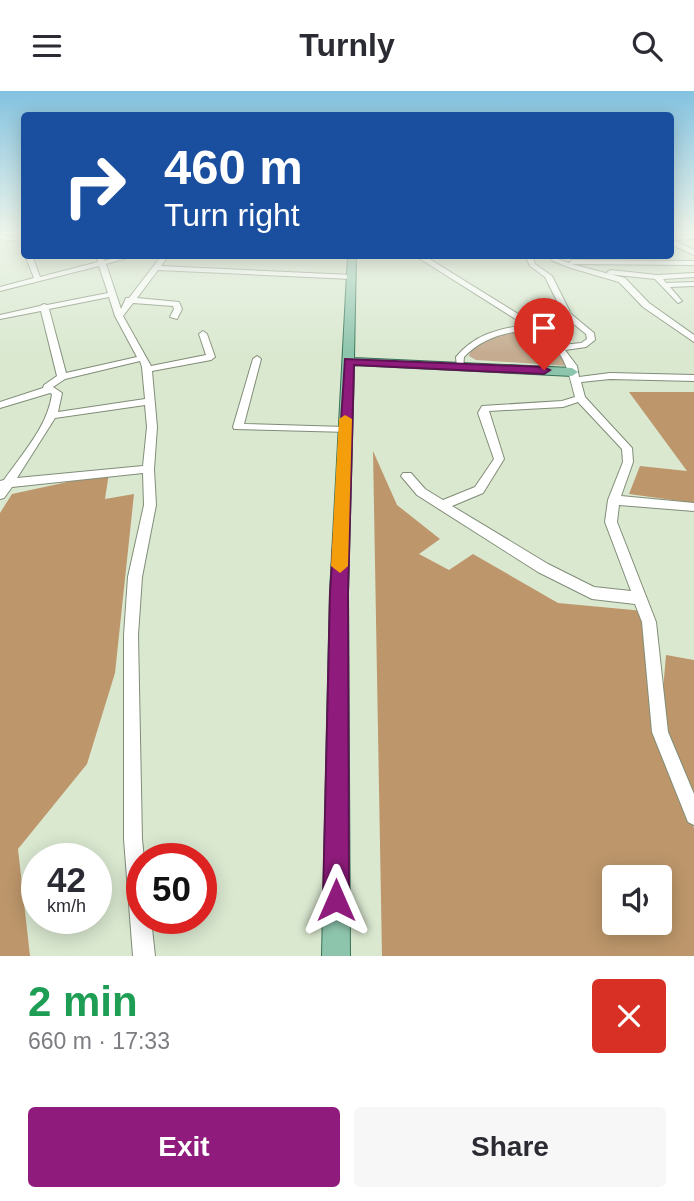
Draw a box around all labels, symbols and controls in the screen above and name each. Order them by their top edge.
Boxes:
icon: menu [28,27,66,65]
text: Turnly [299,27,395,63]
icon: search [628,27,666,65]
icon: right [49,140,140,231]
text: 460 m [164,140,303,194]
text: Turn right [164,197,300,233]
pin [514,298,574,370]
icon: arrive [525,309,563,347]
speed limit sign: 50 [126,843,217,934]
text: 42 [47,860,86,899]
position arrow [299,863,373,937]
map controls [602,865,672,935]
button: sound [602,865,672,935]
text: km/h [47,896,86,916]
text: 2 min [28,978,138,1025]
button: close [592,979,666,1053]
text: 660 m · 17:33 [28,1028,170,1054]
button: Exit [28,1107,340,1187]
button: Share [354,1107,666,1187]

